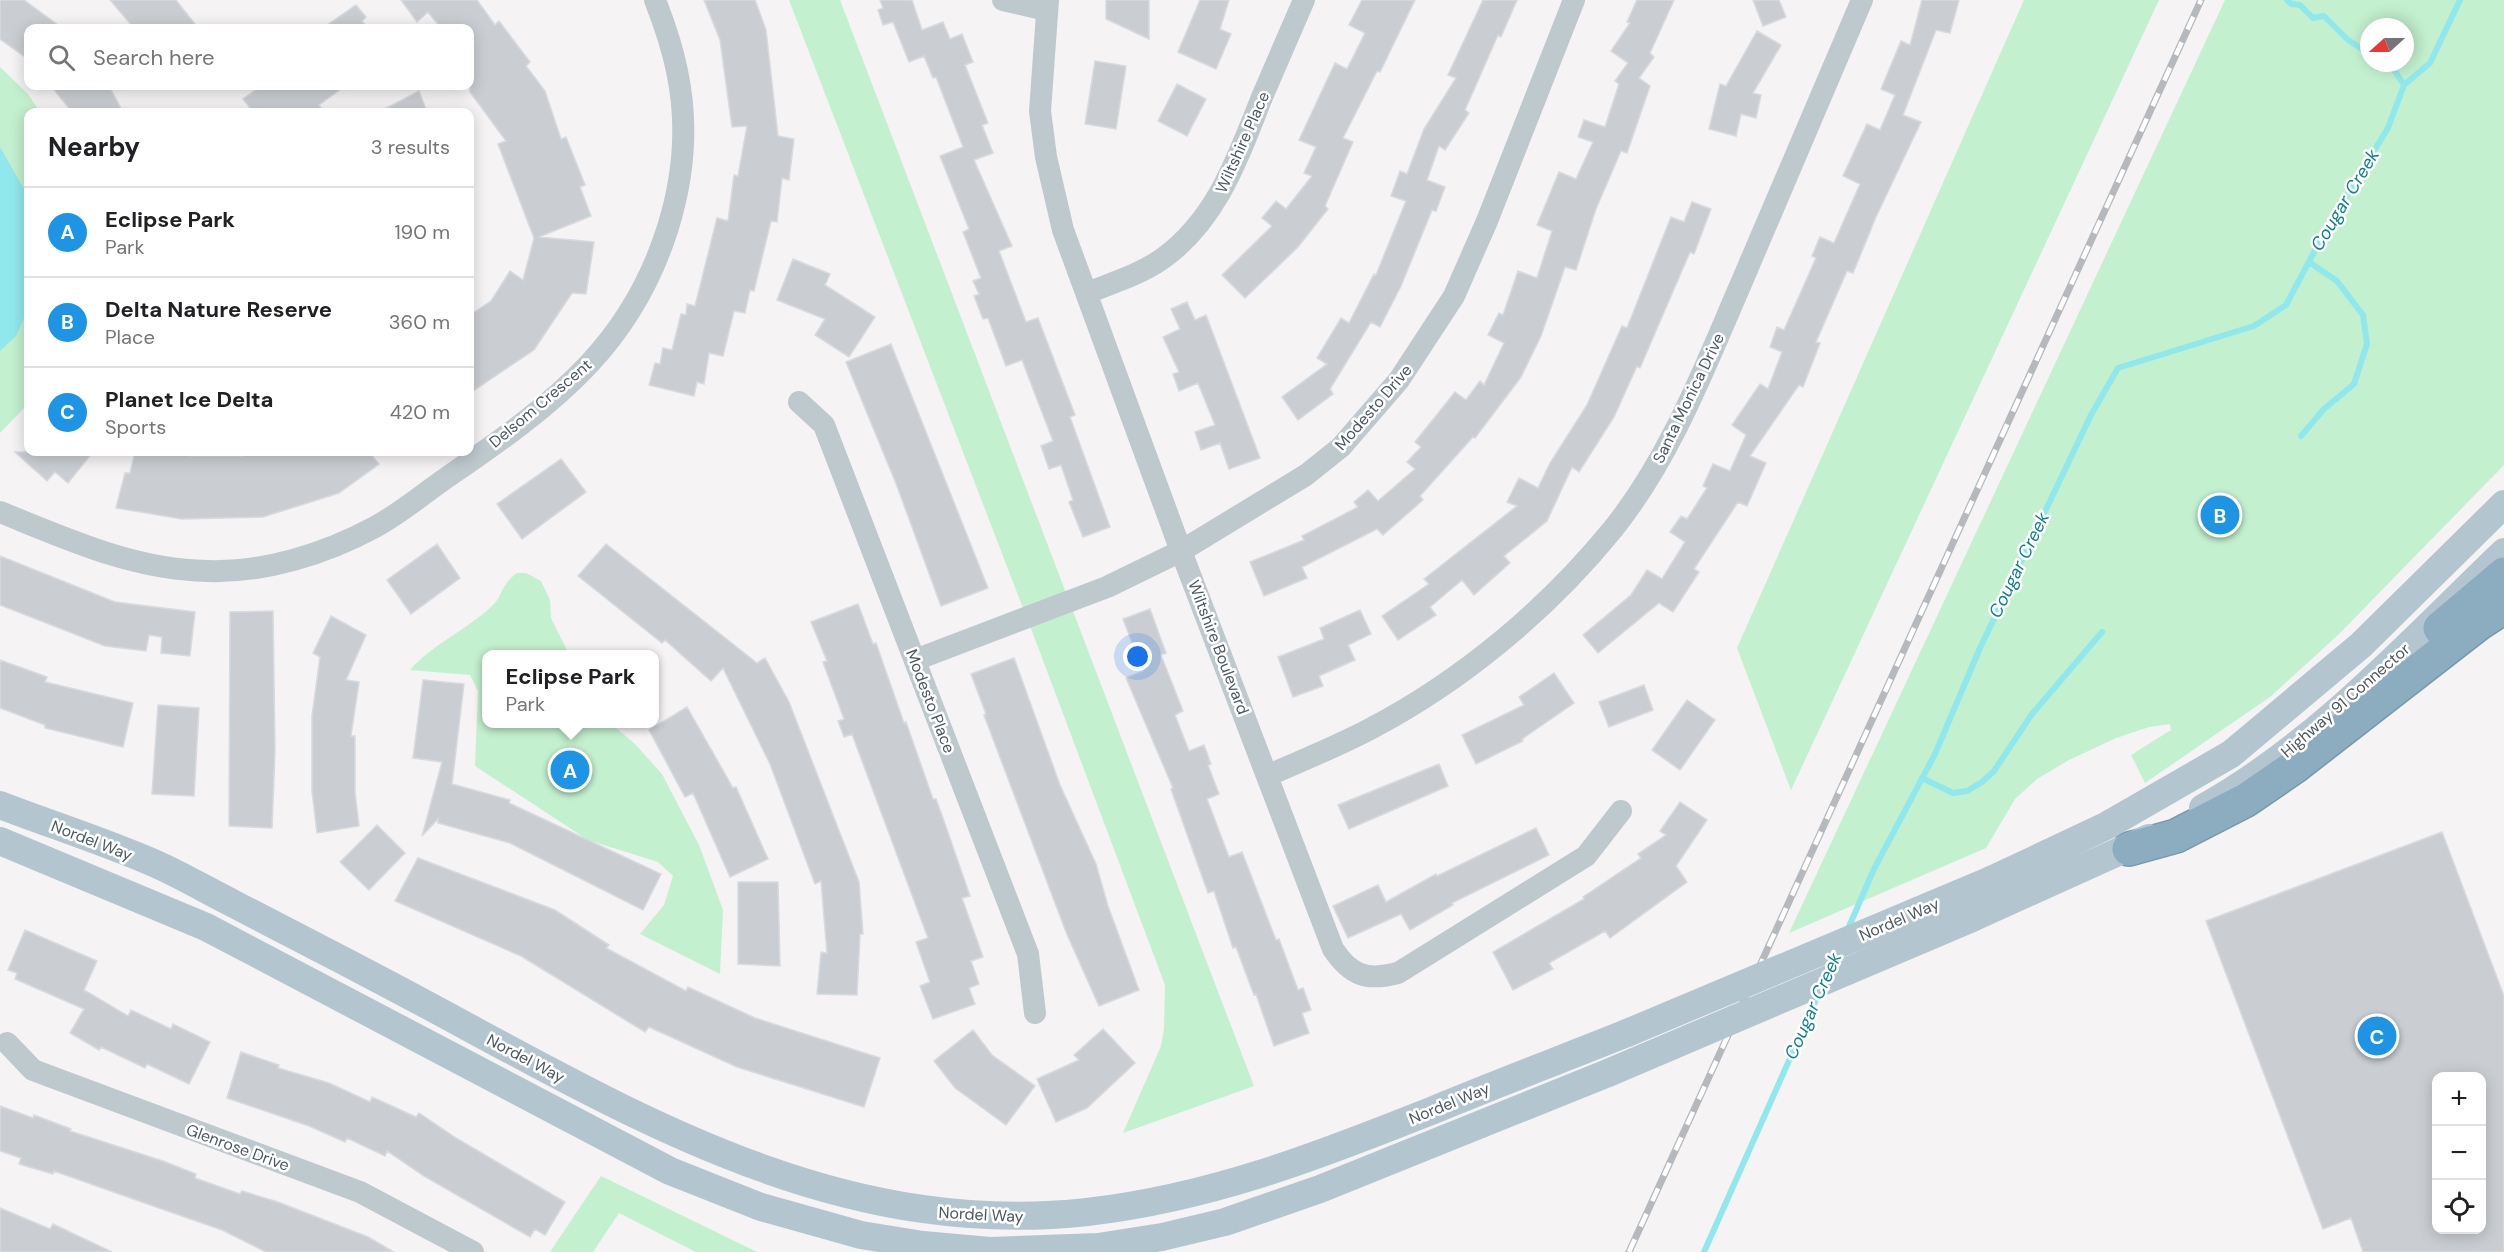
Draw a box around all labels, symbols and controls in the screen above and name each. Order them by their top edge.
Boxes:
north arrow [2360,18,2414,72]
search box [24,24,474,90]
icon: search [45,41,78,74]
text: Search here [93,43,214,72]
street label: Wiltshire Place [1211,88,1274,196]
text: Nearby [48,130,140,164]
text: 3 results [371,134,450,160]
water label: Cougar Creek [2305,144,2385,255]
text: Eclipse Park [105,205,235,234]
text: A [60,219,75,245]
text: 190 m [394,219,450,245]
text: Park [105,234,145,260]
text: Delta Nature Reserve [105,295,332,324]
text: B [61,309,74,335]
text: 360 m [389,309,450,335]
text: Place [105,324,155,350]
street label: Santa Monica Drive [1648,330,1729,467]
street label: Delsom Crescent [485,354,596,452]
street label: Modesto Drive [1330,360,1417,455]
text: Planet Ice Delta [105,385,273,414]
text: C [60,399,75,425]
text: 420 m [390,399,450,425]
text: Sports [105,414,166,440]
pin: B [2200,492,2240,538]
water label: Cougar Creek [1983,507,2055,622]
street label: Wiltshire Boulevard [1183,577,1254,717]
street label: Highway 91 Connector [2276,639,2414,762]
your location [1123,642,1152,671]
street label: Modesto Place [901,646,960,756]
popup [482,650,659,728]
text: Eclipse Park [506,662,636,691]
text: Park [506,691,545,717]
pin: A [550,748,590,792]
street label: Nordel Way [48,815,135,866]
street label: Nordel Way [1856,893,1943,946]
water label: Cougar Creek [1779,948,1848,1063]
pin: C [2358,1014,2396,1058]
street label: Nordel Way [483,1029,568,1088]
map controls [2432,1072,2486,1234]
button: + [2432,1072,2486,1126]
street label: Nordel Way [1406,1078,1493,1129]
street label: Glenrose Drive [183,1119,292,1176]
button: − [2432,1126,2486,1180]
button: locate [2432,1180,2486,1234]
street label: Nordel Way [938,1202,1024,1227]

